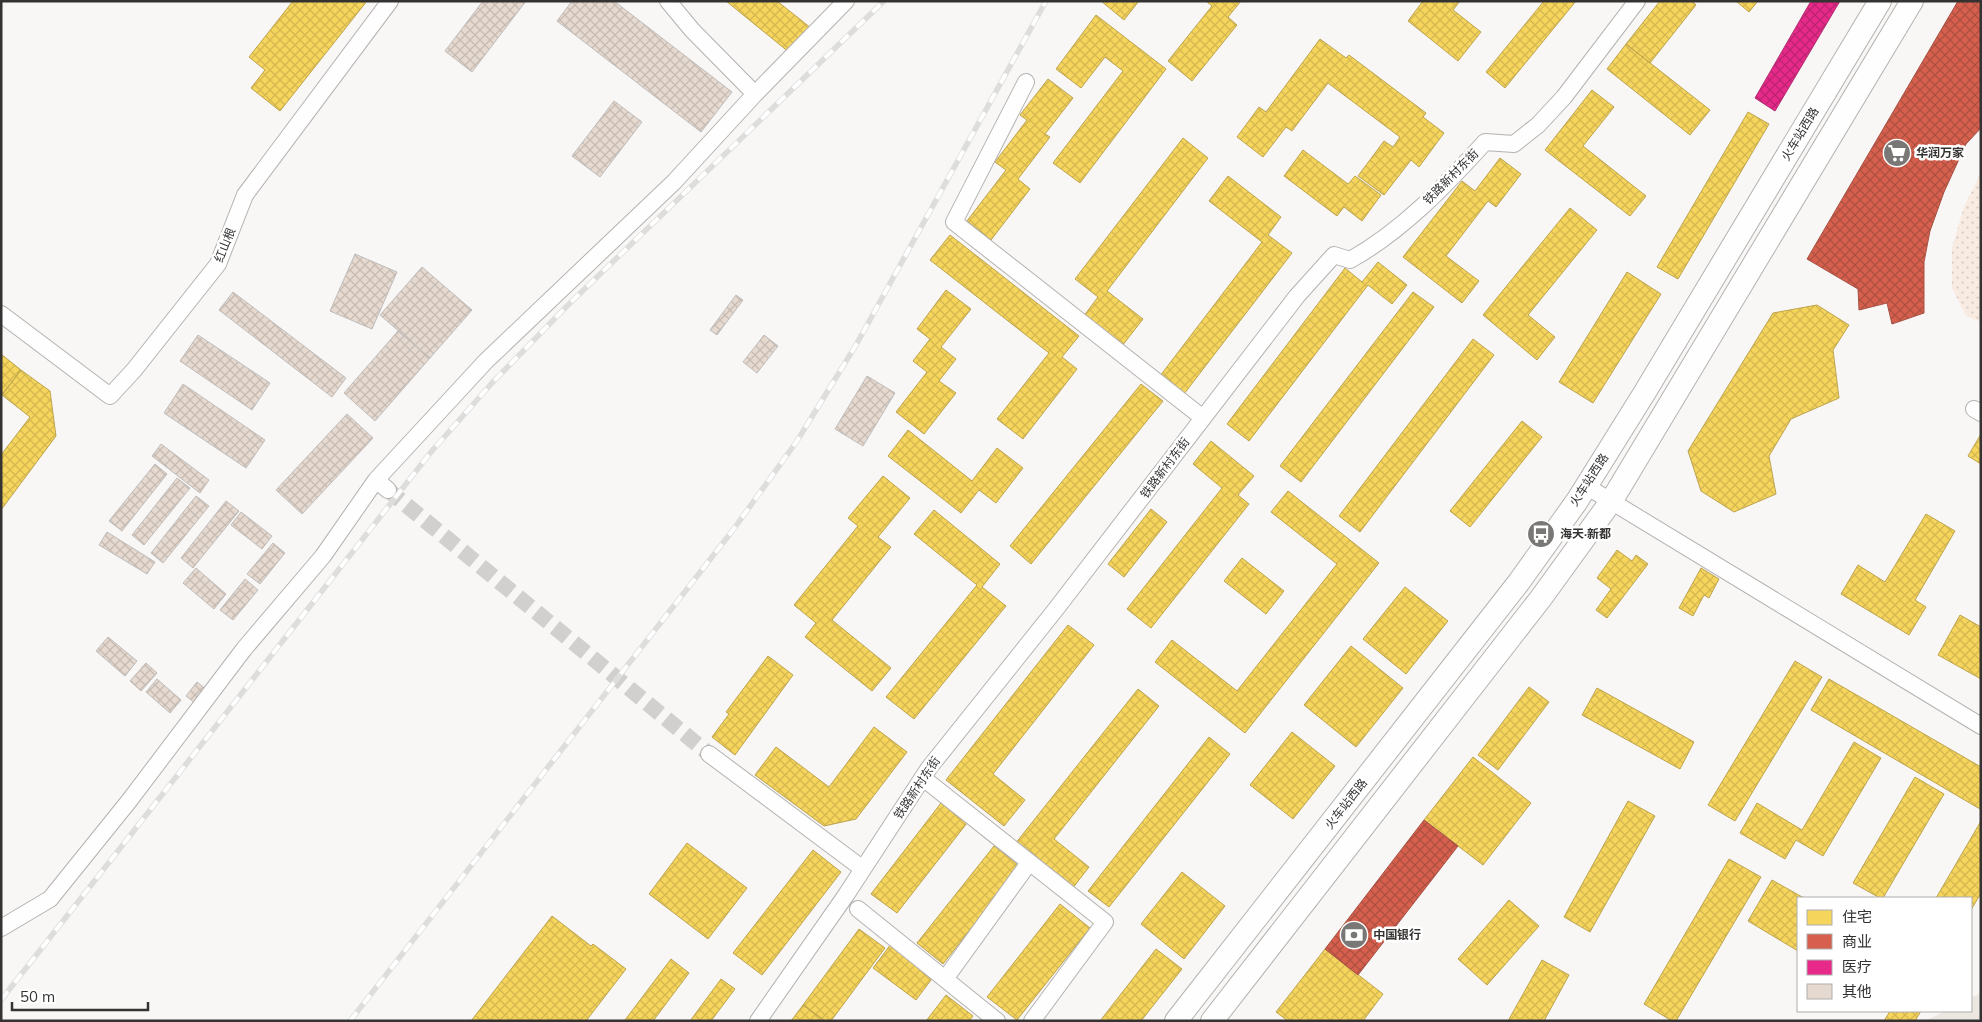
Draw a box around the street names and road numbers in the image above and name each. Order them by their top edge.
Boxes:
street label: 火车站西路 [1778,104,1821,163]
street label: 铁路新村东街 [1420,146,1481,207]
street label: 红山根 [211,225,238,264]
street label: 铁路新村东街 [1137,434,1192,501]
street label: 火车站西路 [1566,450,1611,509]
street label: 铁路新村东街 [890,754,943,822]
street label: 火车站西路 [1321,775,1370,832]

